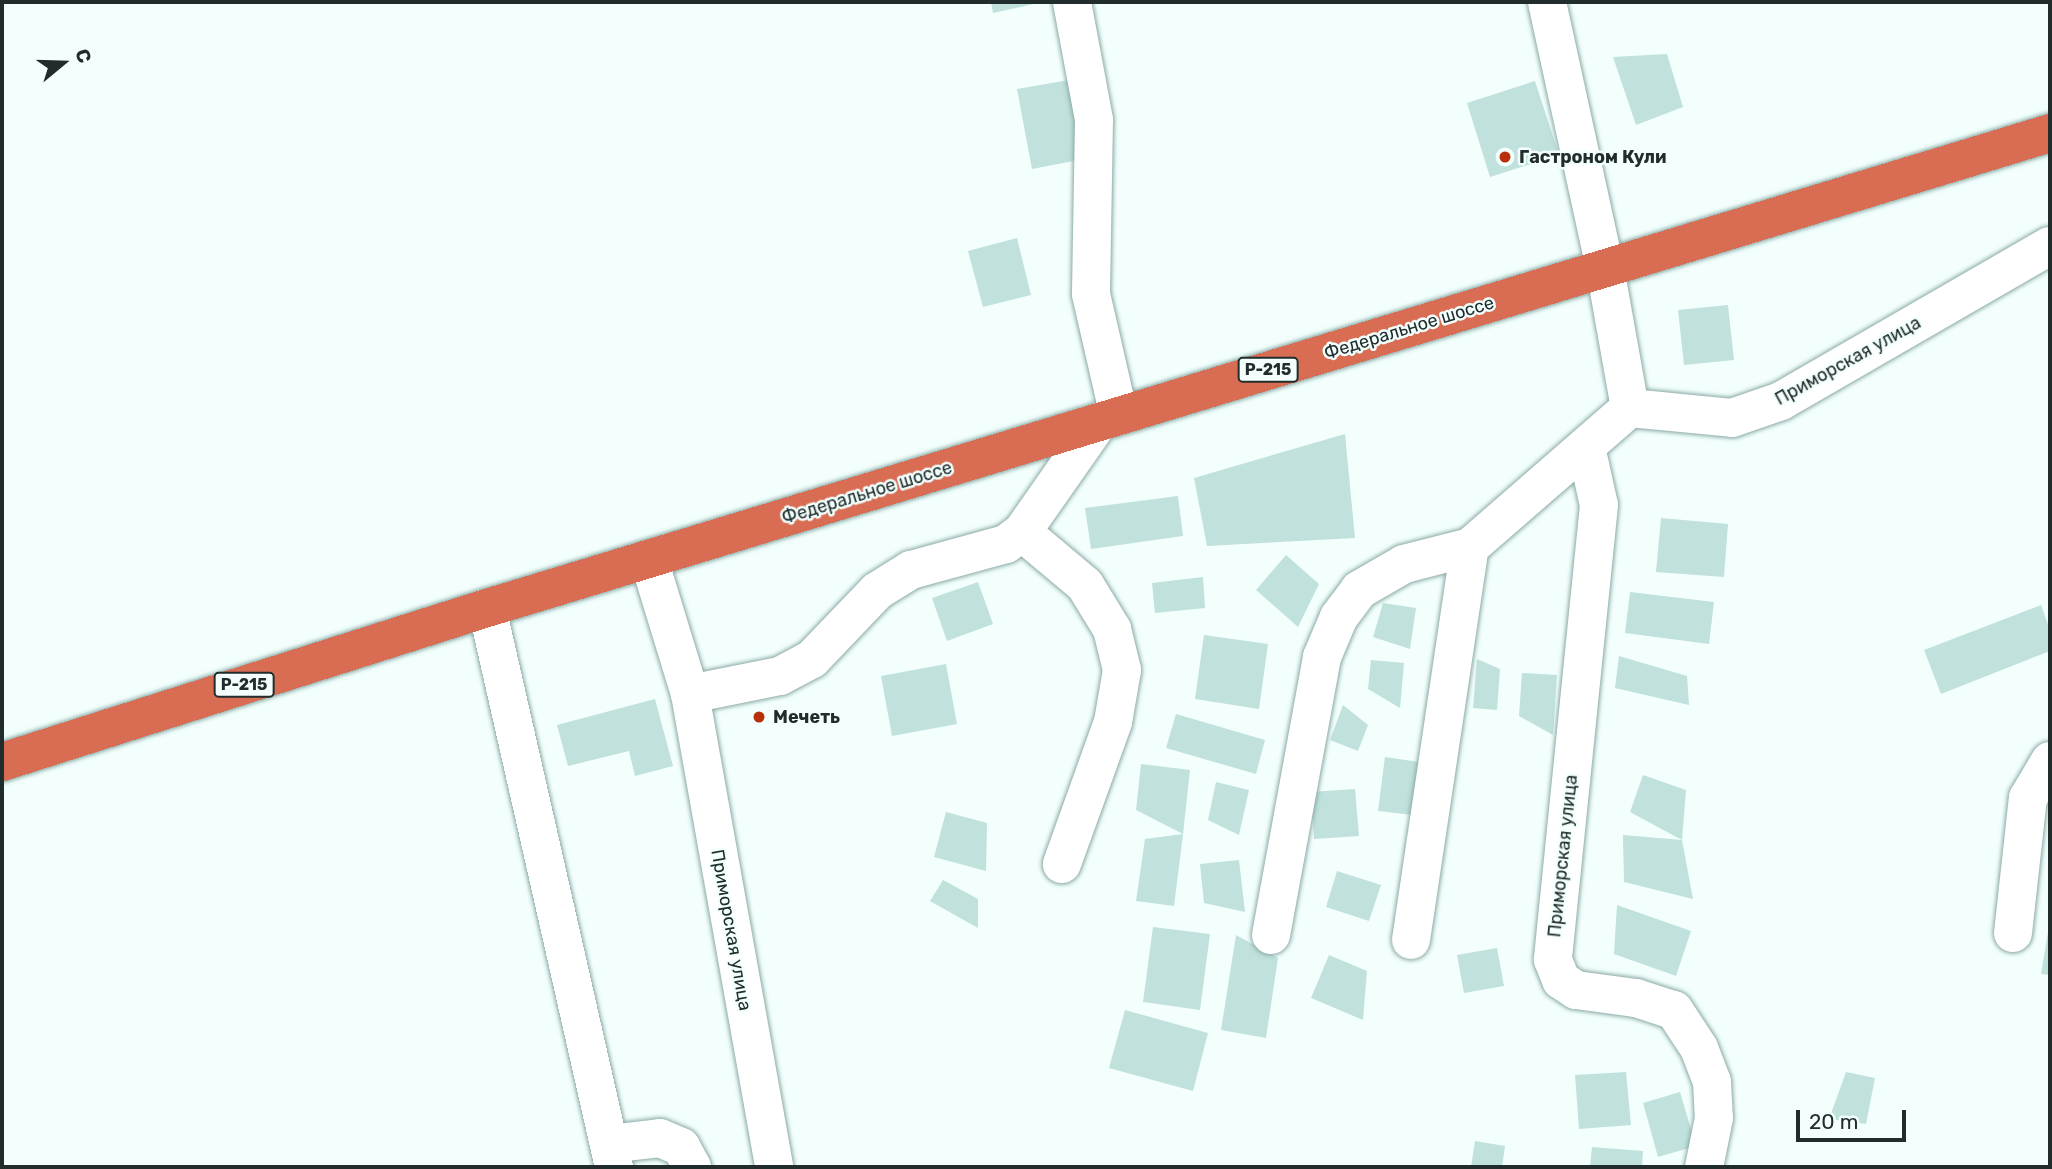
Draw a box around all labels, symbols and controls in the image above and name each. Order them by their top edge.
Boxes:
north arrow [28,28,98,98]
text: С [70,46,96,66]
place label: Гастроном Кули [1519,146,1666,168]
marker: Гастроном Кули [1497,149,1513,165]
street label: Федеральное шоссе [1321,292,1497,364]
street label: Приморская улица [1771,312,1925,410]
road number: Р-215 [1236,358,1300,382]
street label: Федеральное шоссе [779,457,955,529]
road number: Р-215 [212,672,276,698]
place label: Мечеть [773,706,840,728]
marker: Мечеть [751,709,767,725]
street label: Приморская улица [1544,774,1582,938]
street label: Приморская улица [706,848,756,1012]
scale bar [1800,1096,1910,1140]
text: 20 m [1809,1109,1858,1134]

